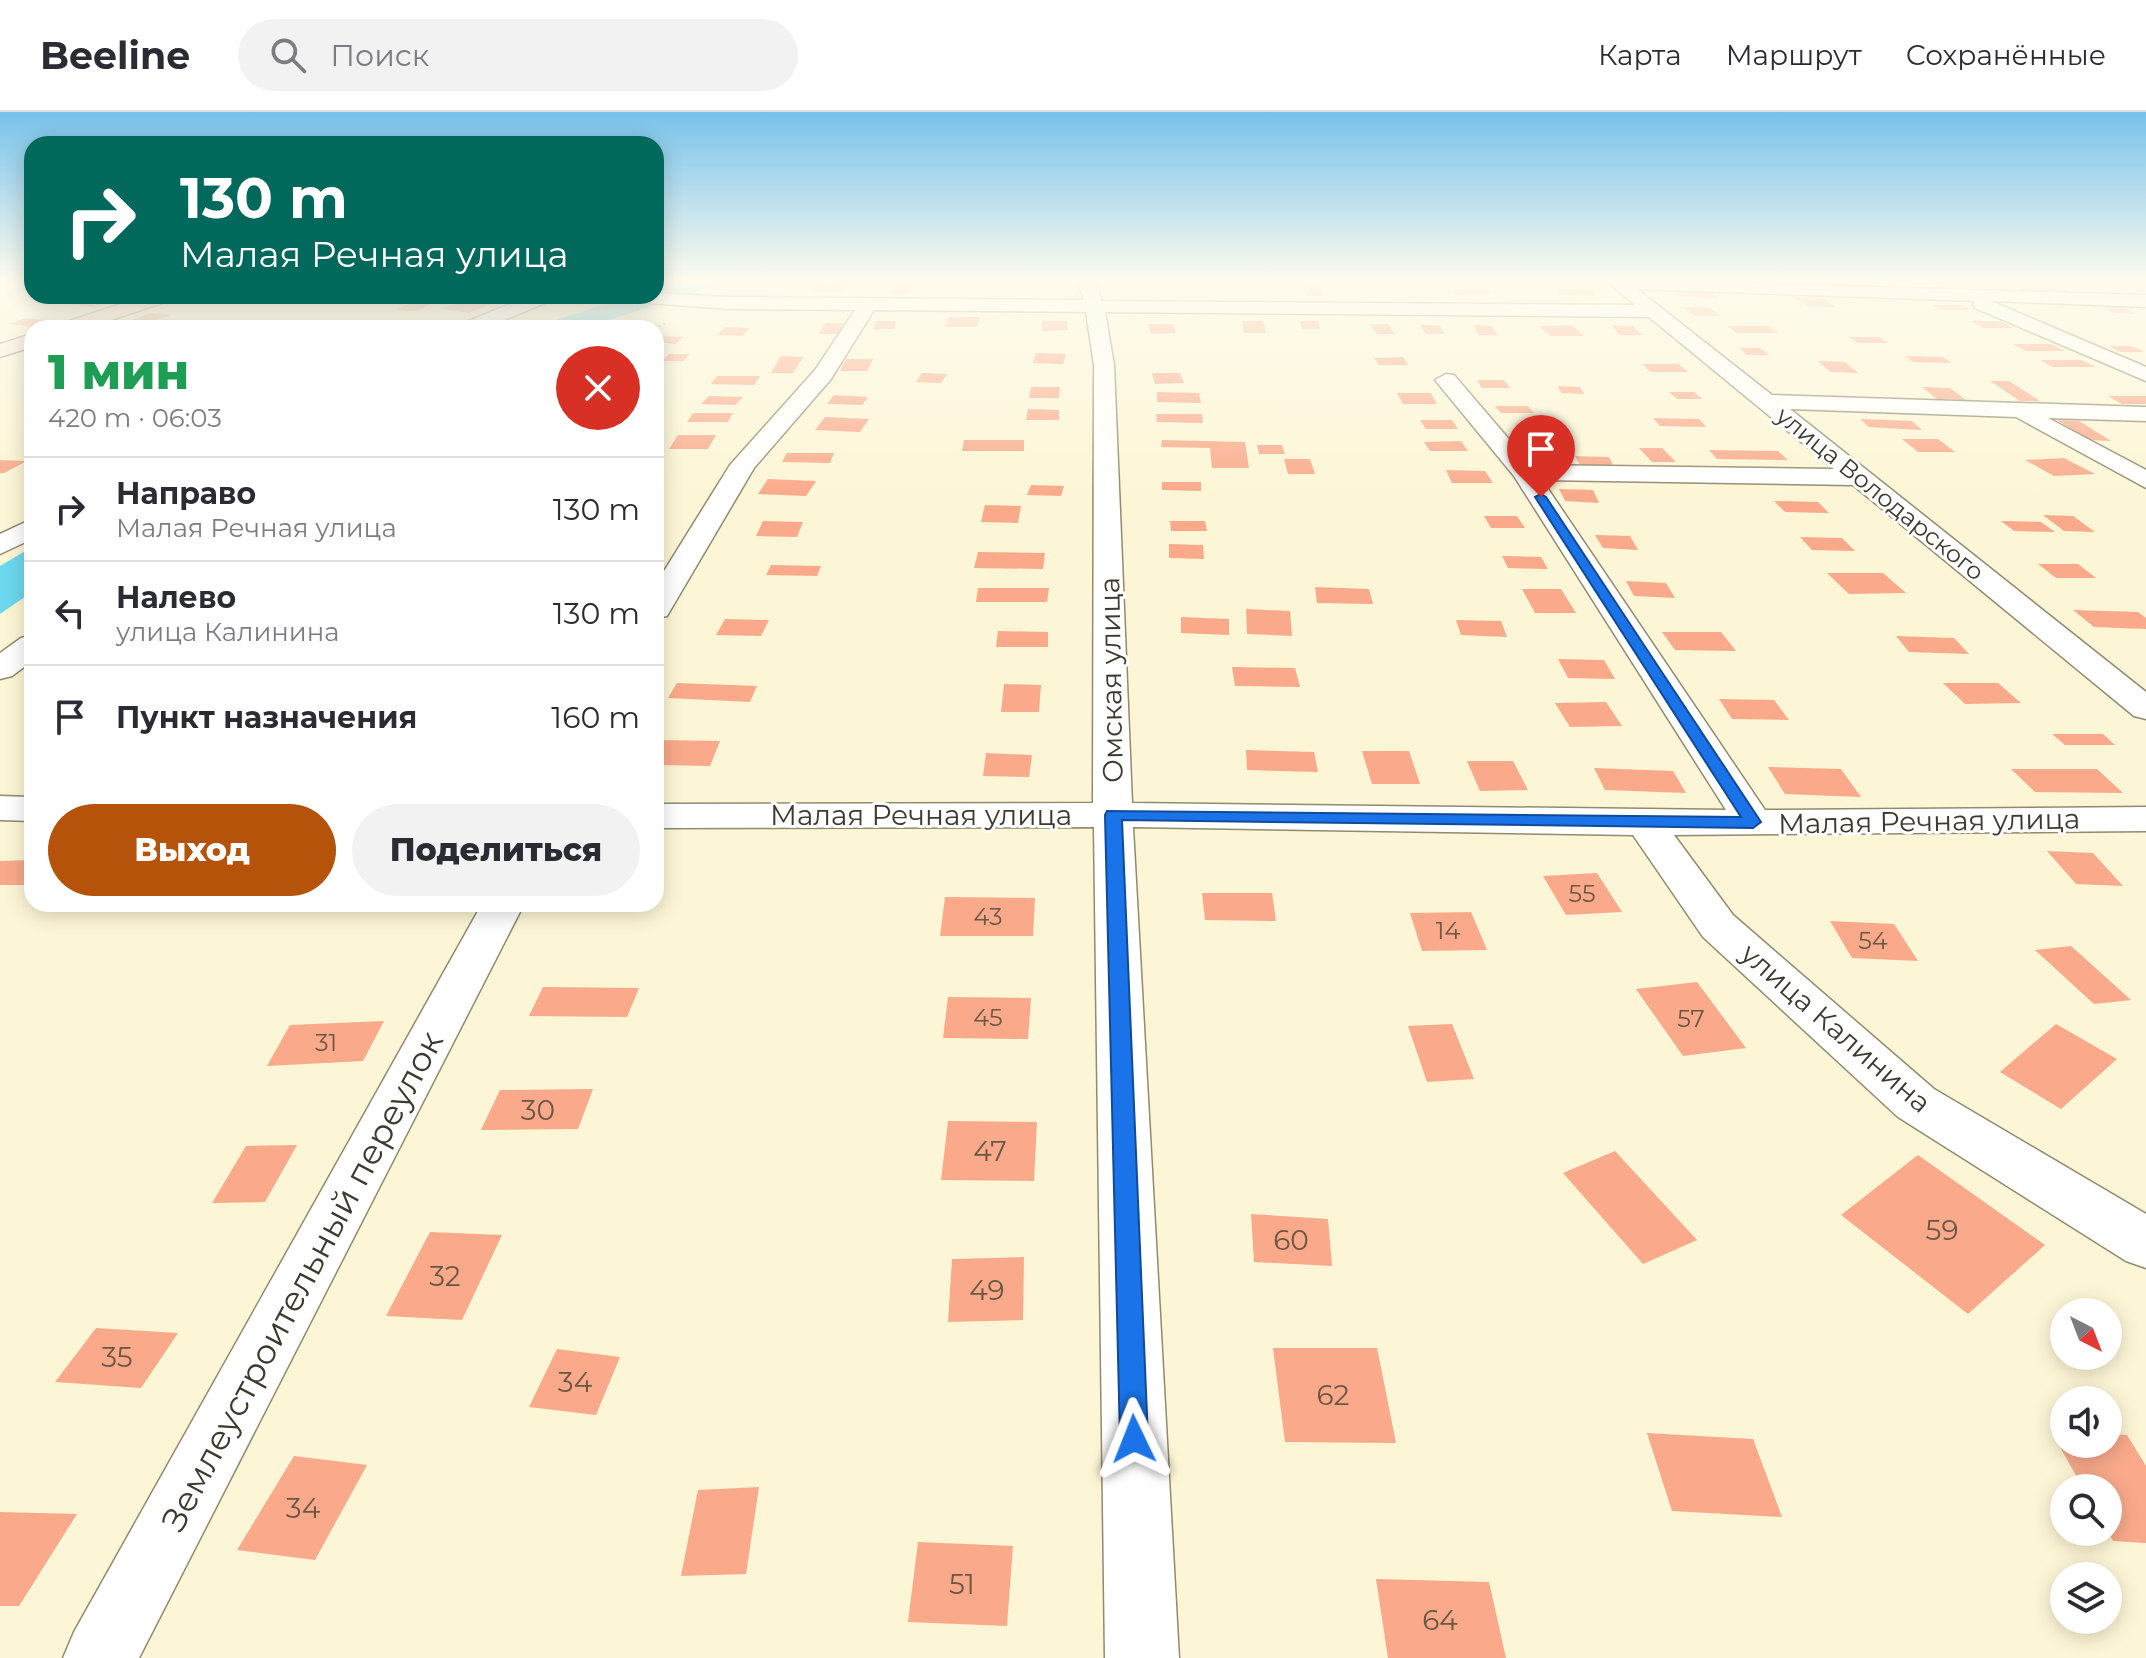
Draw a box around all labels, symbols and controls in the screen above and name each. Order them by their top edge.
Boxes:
search box [238,19,798,91]
text: Beeline [40,32,190,79]
icon: search [266,33,310,77]
text: Поиск [330,37,429,74]
text: Карта [1598,38,1682,72]
text: Маршрут [1726,38,1862,72]
text: Сохранённые [1906,38,2106,72]
text: 130 m [180,164,348,232]
icon: right [48,168,152,272]
text: Малая Речная улица [180,232,568,276]
text: 1 мин [48,343,189,401]
button: close [556,346,640,430]
street label: улица Володарского [1770,400,1990,586]
text: 420 m · 06:03 [48,402,222,434]
pin [1507,415,1575,497]
icon: arrive [1519,427,1563,471]
text: Направо [116,475,256,512]
icon: right [48,487,92,531]
text: 130 m [553,491,640,528]
text: Малая Речная улица [116,512,397,544]
street label: Омская улица [1092,577,1130,783]
text: Налево [116,579,236,616]
icon: left [48,591,92,635]
text: 130 m [553,595,640,632]
text: улица Калинина [116,616,339,648]
icon: arrive [48,695,92,739]
text: Пункт назначения [116,699,417,736]
text: 160 m [551,699,640,736]
street label: Малая Речная улица [770,798,1072,832]
street label: Малая Речная улица [1778,801,2080,841]
button: Выход [48,804,336,896]
button: Поделиться [352,804,640,896]
house number: 55 [1568,879,1596,908]
house number: 43 [973,902,1003,931]
house number: 14 [1436,916,1460,945]
house number: 54 [1858,926,1888,955]
street label: улица Калинина [1733,936,1938,1120]
house number: 45 [973,1003,1003,1032]
house number: 57 [1677,1004,1705,1033]
street label: Землеустроительный переулок [152,1024,452,1538]
house number: 31 [315,1028,337,1057]
house number: 30 [521,1093,555,1127]
house number: 47 [973,1134,1007,1168]
house number: 59 [1926,1213,1958,1247]
house number: 60 [1273,1223,1309,1257]
house number: 32 [429,1259,461,1293]
house number: 49 [969,1273,1005,1307]
north arrow [2050,1298,2122,1370]
map controls [2050,1298,2122,1634]
house number: 35 [101,1340,133,1374]
house number: 34 [558,1365,593,1399]
house number: 62 [1317,1378,1349,1412]
button: sound [2050,1386,2122,1458]
position arrow [1092,1397,1176,1481]
button: search [2050,1474,2122,1546]
house number: 34 [286,1491,321,1525]
button: layers [2050,1562,2122,1634]
house number: 51 [949,1567,975,1601]
house number: 64 [1422,1603,1458,1637]

